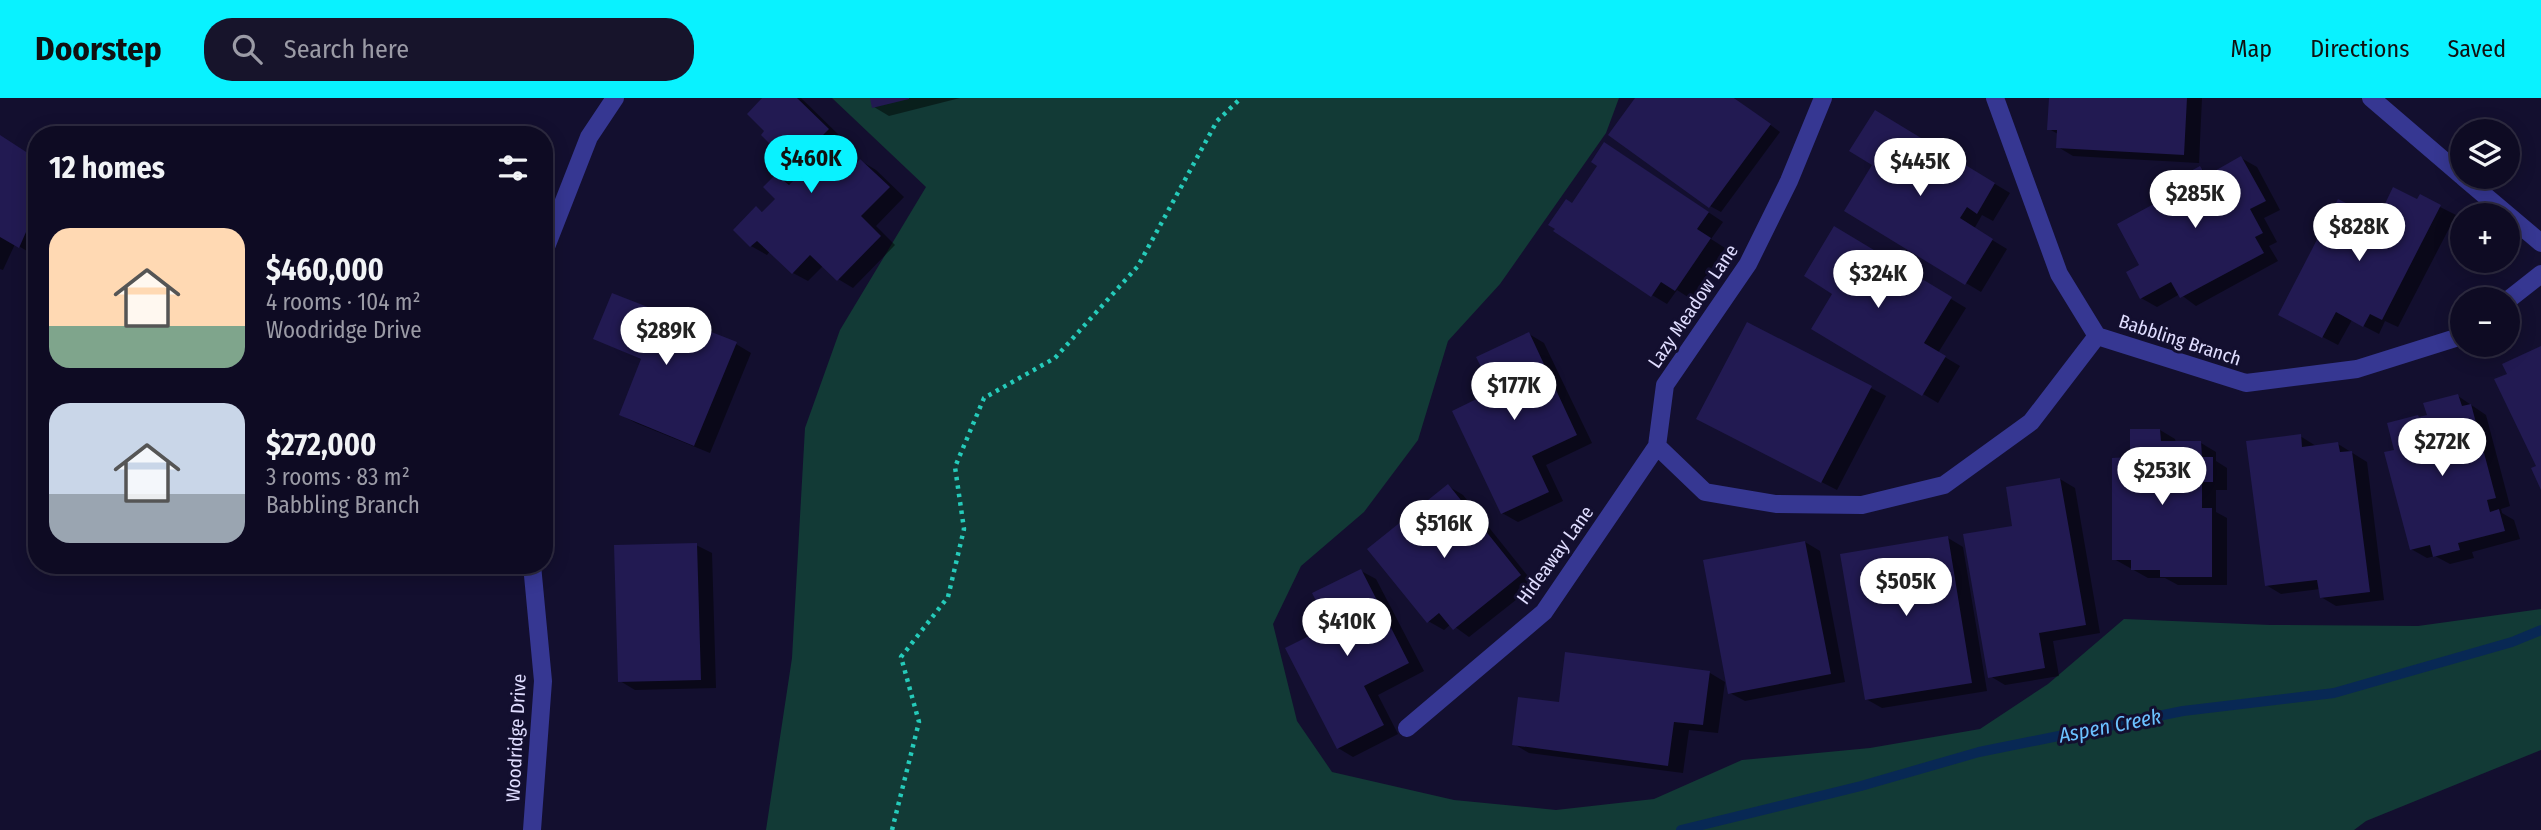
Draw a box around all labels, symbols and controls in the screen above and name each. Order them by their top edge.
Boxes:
search box [204,18,694,81]
text: Doorstep [35,29,162,69]
icon: search [228,30,266,68]
text: Search here [284,34,409,65]
text: Map [2231,35,2272,63]
text: Directions [2310,35,2409,63]
text: Saved [2447,35,2506,63]
map controls [2450,119,2520,357]
button: layers [2450,119,2520,189]
pin: $460K [762,136,860,195]
pin: $445K [1871,139,1969,198]
text: $460K [780,144,842,172]
text: $445K [1890,147,1950,175]
icon: filters [494,149,532,187]
text: 12 homes [49,150,165,186]
pin: $285K [2146,170,2244,230]
text: $285K [2166,179,2224,207]
button: + [2450,203,2520,273]
pin: $828K [2310,204,2408,263]
text: $828K [2329,212,2389,240]
street label: Lazy Meadow Lane [1643,240,1743,372]
pin: $324K [1829,250,1927,310]
text: $460,000 [266,252,384,288]
icon: home [105,256,189,340]
text: $324K [1849,259,1907,287]
button: − [2450,287,2520,357]
text: 4 rooms · 104 m² [266,288,421,316]
pin: $289K [617,308,715,367]
street label: Babbling Branch [2116,309,2244,371]
text: Woodridge Drive [266,316,422,344]
text: $289K [636,316,696,344]
pin: $177K [1465,362,1563,422]
text: $177K [1487,371,1541,399]
pin: $272K [2393,418,2491,478]
text: $272,000 [266,427,377,463]
text: $272K [2414,427,2470,455]
icon: home [105,431,189,515]
pin: $253K [2113,448,2211,507]
text: $253K [2133,456,2191,484]
text: 3 rooms · 83 m² [266,463,410,491]
text: Babbling Branch [266,491,420,519]
pin: $516K [1395,500,1493,560]
street label: Hideaway Lane [1512,501,1598,609]
text: $516K [1416,509,1472,537]
pin: $505K [1857,559,1955,618]
text: $505K [1876,567,1936,595]
pin: $410K [1298,598,1396,658]
text: $410K [1318,607,1376,635]
street label: Woodridge Drive [501,673,531,803]
water label: Aspen Creek [2056,703,2163,749]

